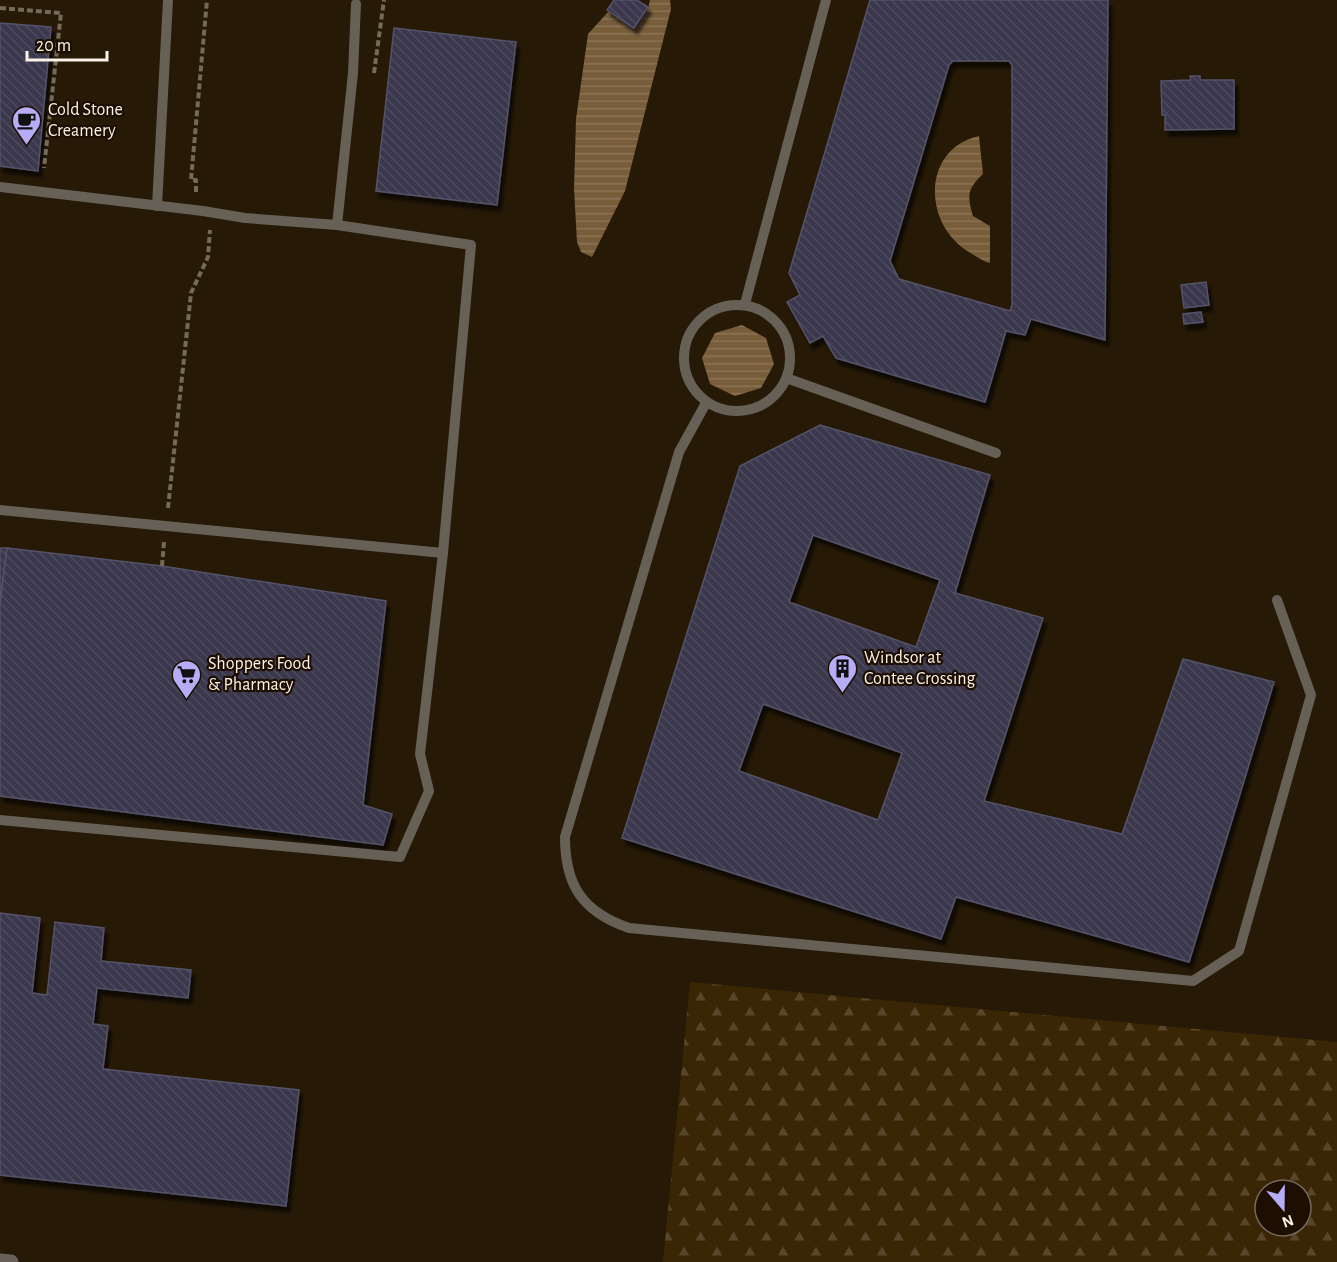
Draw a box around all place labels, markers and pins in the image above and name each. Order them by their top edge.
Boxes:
place label: Cold Stone Creamery [48,101,123,140]
cafe icon: Cold Stone Creamery [11,104,43,146]
place label: Windsor at Contee Crossing [864,649,976,688]
building icon: Windsor at Contee Crossing [827,652,859,694]
place label: Shoppers Food & Pharmacy [208,655,311,694]
supermarket icon: Shoppers Food & Pharmacy [171,658,203,700]

